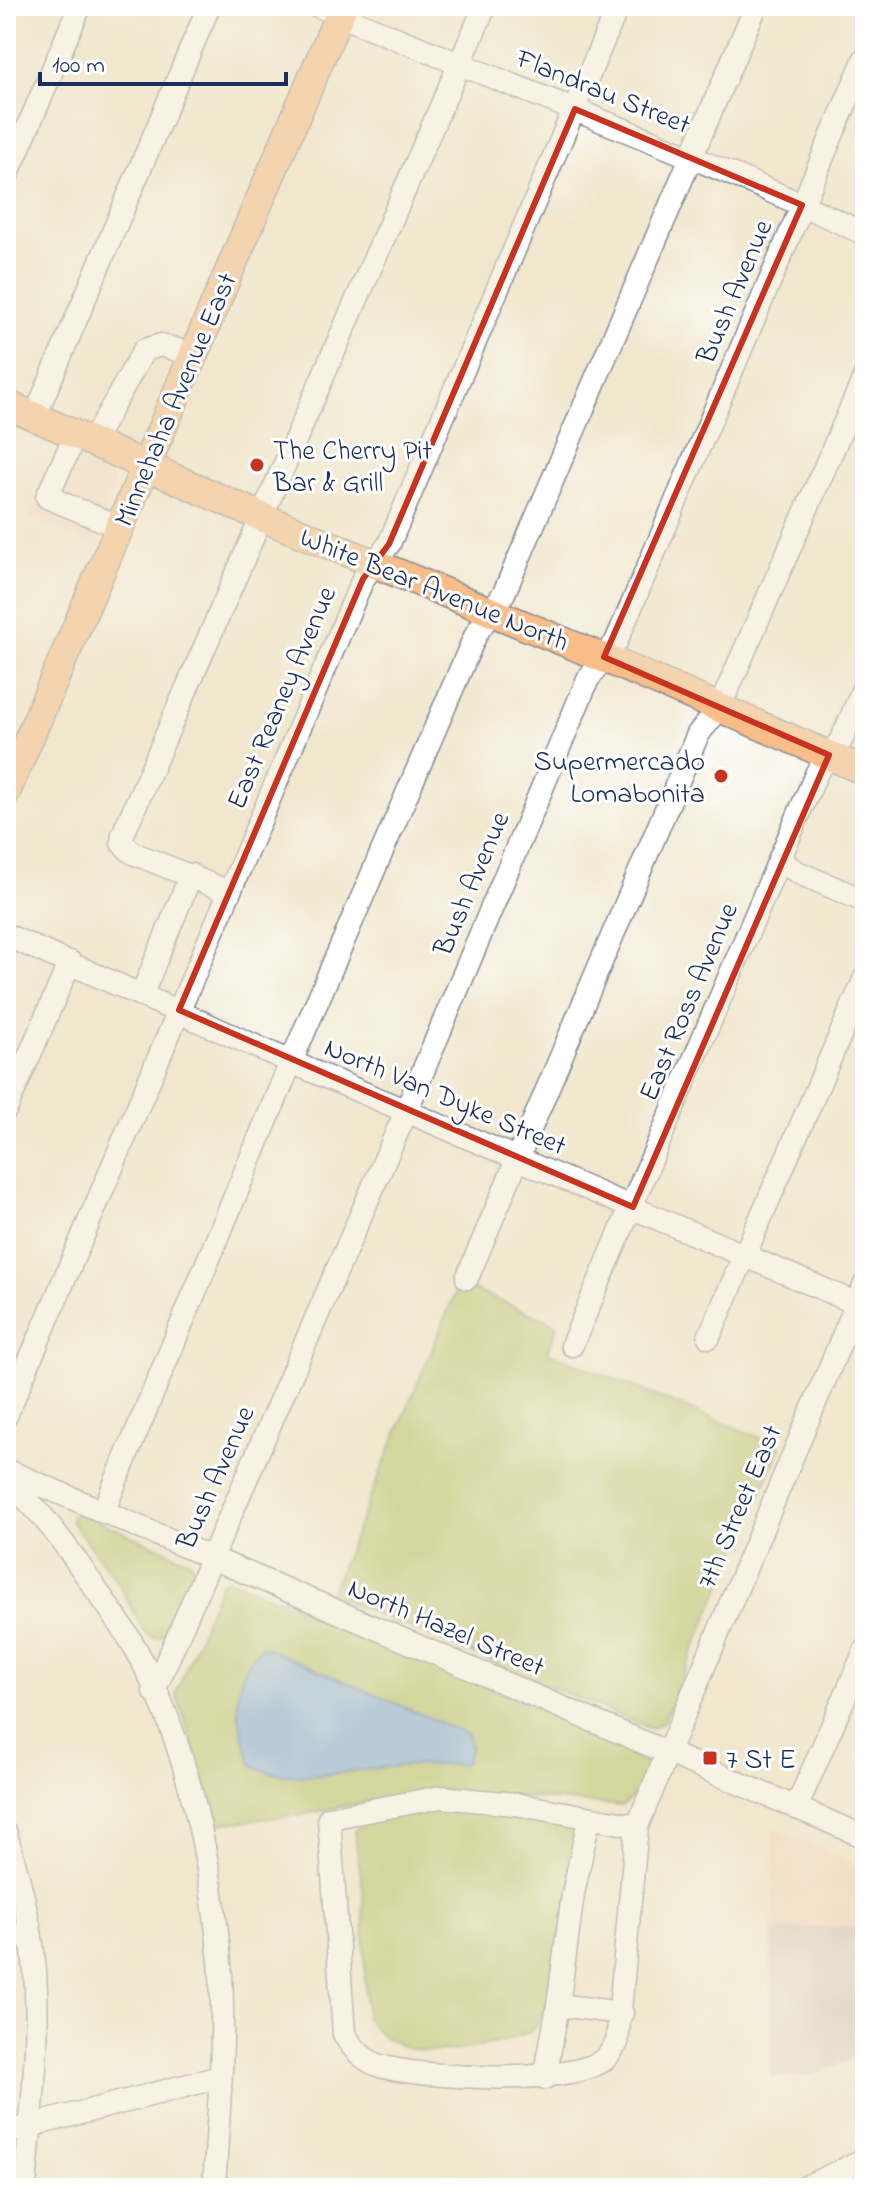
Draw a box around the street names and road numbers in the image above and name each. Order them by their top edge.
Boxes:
street label: Flandrau Street [508,39,696,147]
street label: Bush Avenue [687,214,785,372]
street label: Minnehaha Avenue East [105,267,249,534]
street label: White Bear Avenue North [293,519,574,664]
street label: East Reaney Avenue [218,580,349,816]
street label: Bush Avenue [424,806,522,964]
street label: East Ross Avenue [630,896,751,1108]
street label: North Van Dyke Street [317,1029,572,1168]
street label: Bush Avenue [167,1400,267,1558]
street label: 7th Street East [688,1419,794,1596]
street label: North Hazel Street [341,1569,550,1689]

